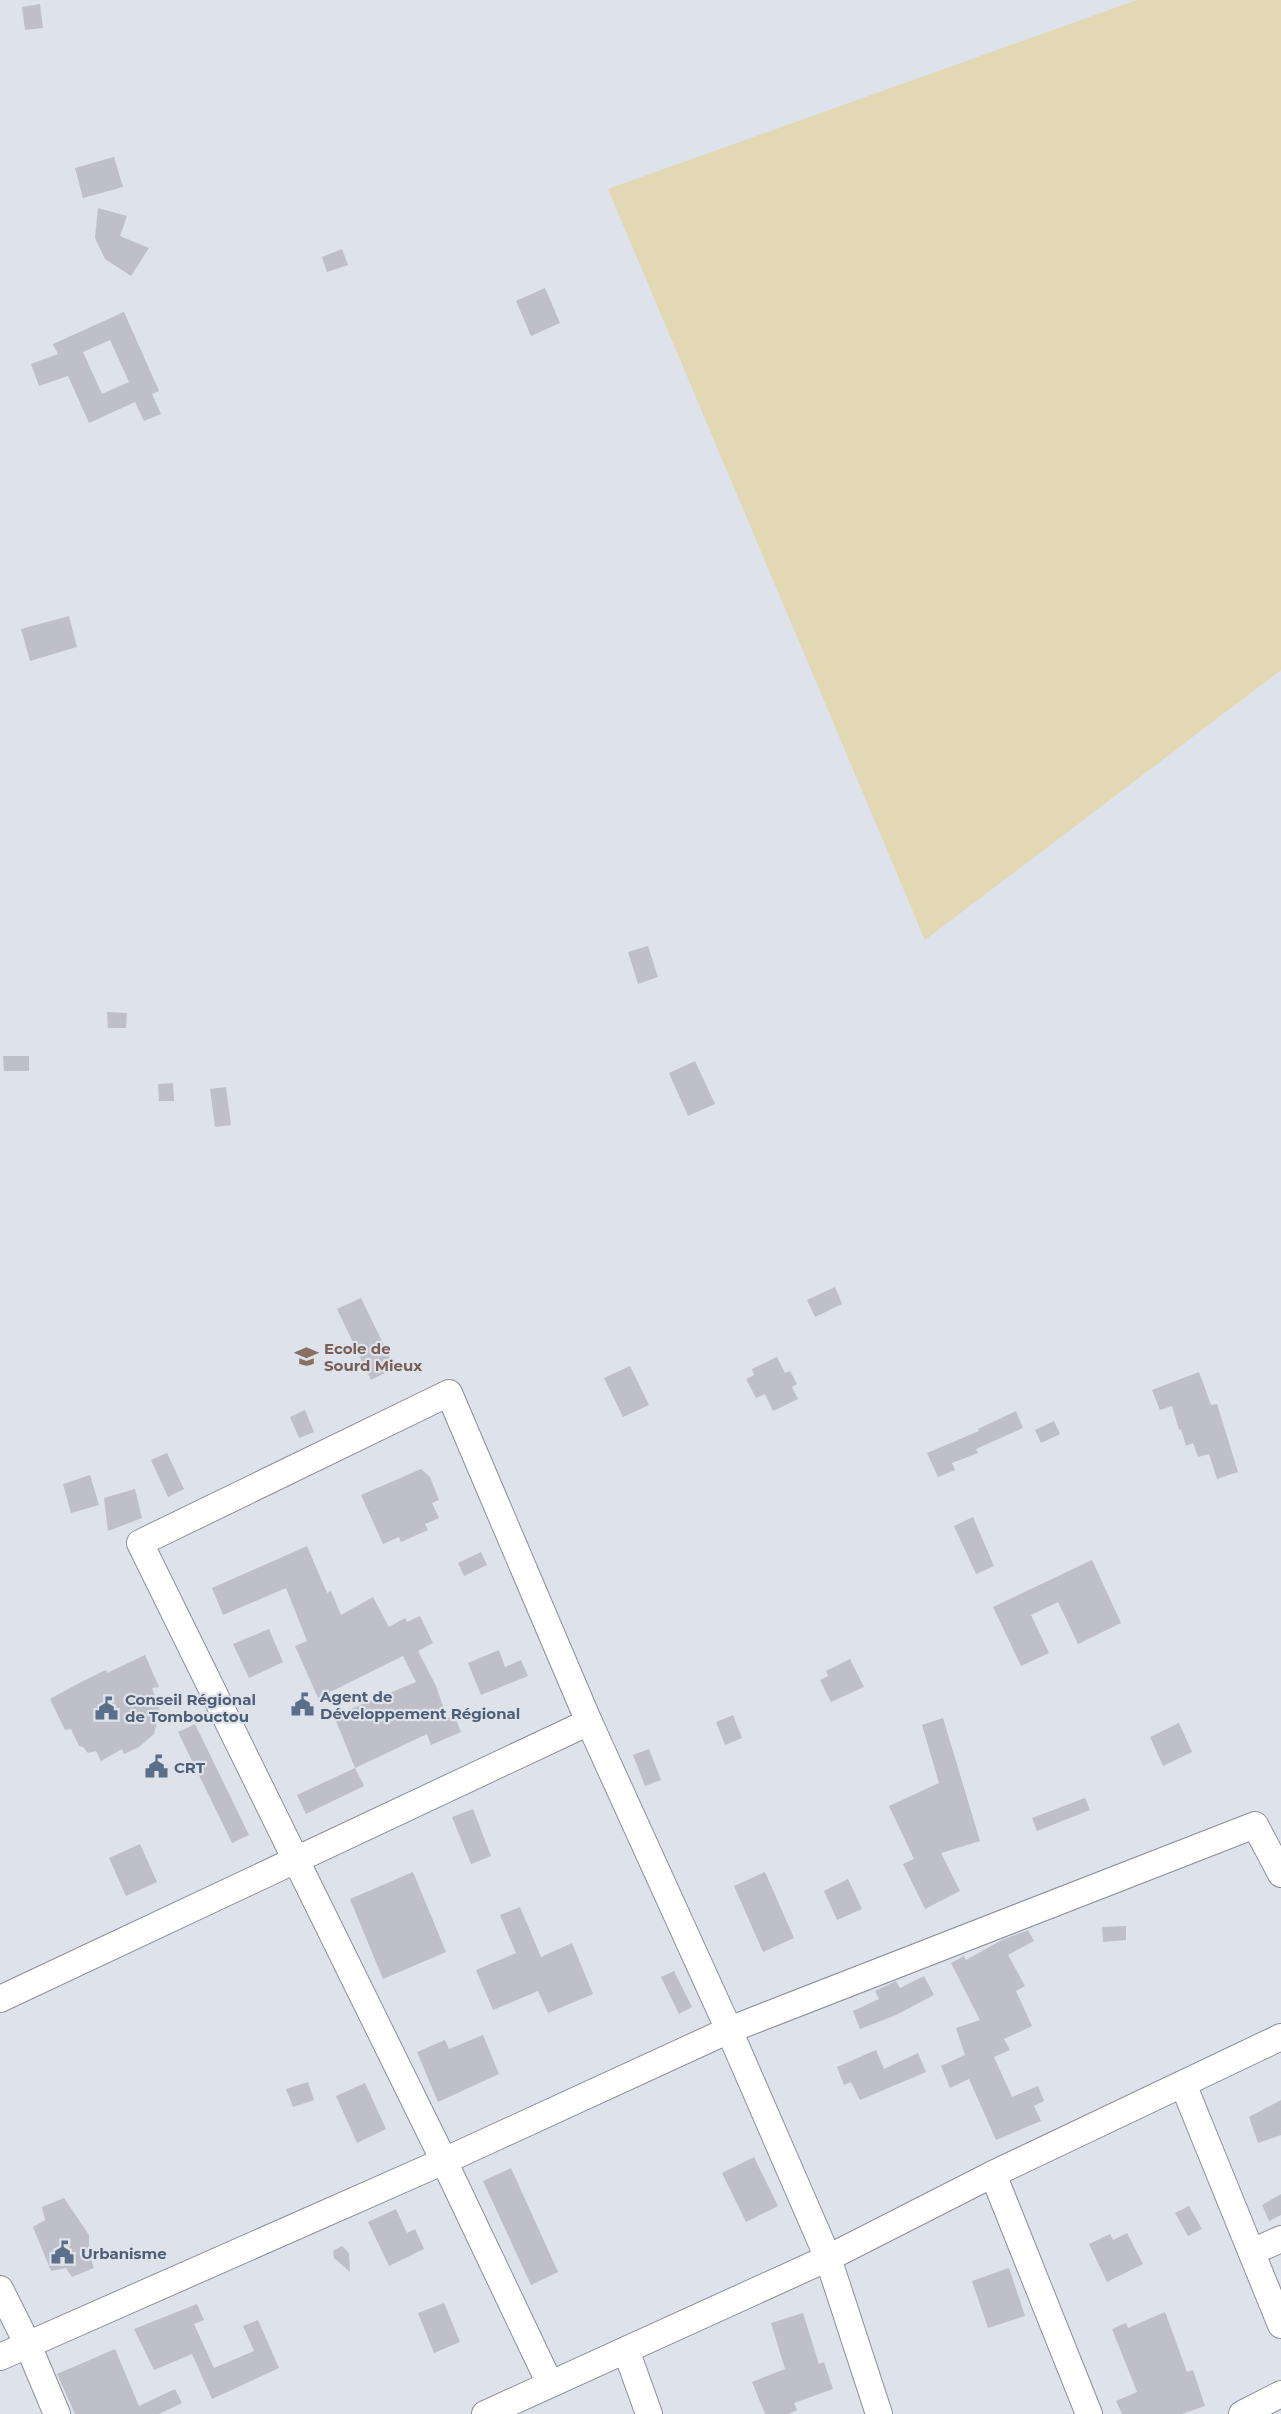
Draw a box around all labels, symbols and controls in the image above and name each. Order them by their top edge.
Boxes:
place label: Ecole de Sourd Mieux [324,1339,422,1375]
school or university icon: Ecole de Sourd Mieux [293,1344,319,1370]
place label: Agent de Développement Régional [319,1687,520,1723]
place label: Conseil Régional de Tombouctou [125,1690,256,1726]
public building icon: Agent de Développement Régional [289,1692,315,1718]
public building icon: Conseil Régional de Tombouctou [94,1695,120,1721]
public building icon: CRT [143,1754,169,1780]
place label: CRT [174,1758,206,1777]
public building icon: Urbanisme [50,2240,76,2266]
place label: Urbanisme [81,2244,167,2263]

